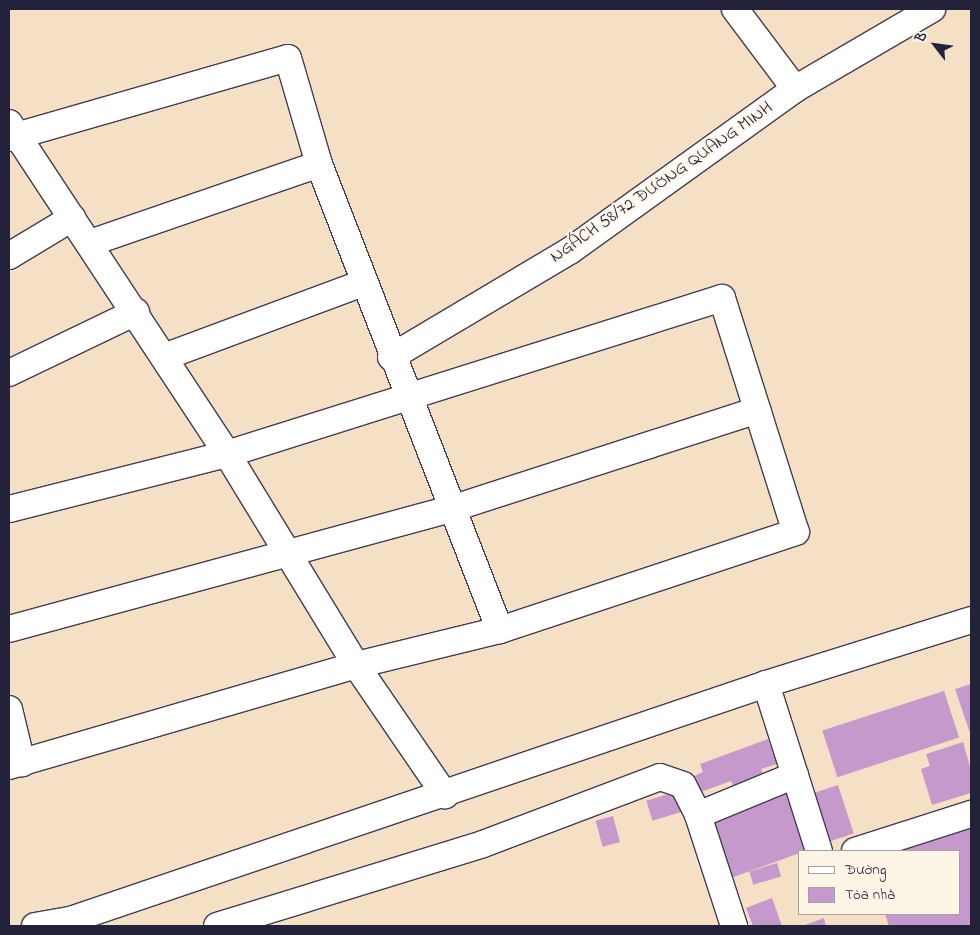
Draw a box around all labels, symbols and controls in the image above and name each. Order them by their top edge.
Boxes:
north arrow [910,20,960,70]
text: B [910,28,933,47]
street label: NGÁCH 58/72 ĐƯỜNG QUANG MINH [546,98,778,268]
legend [798,850,960,915]
text: Đường [845,859,887,881]
text: Tòa nhà [845,884,895,906]

